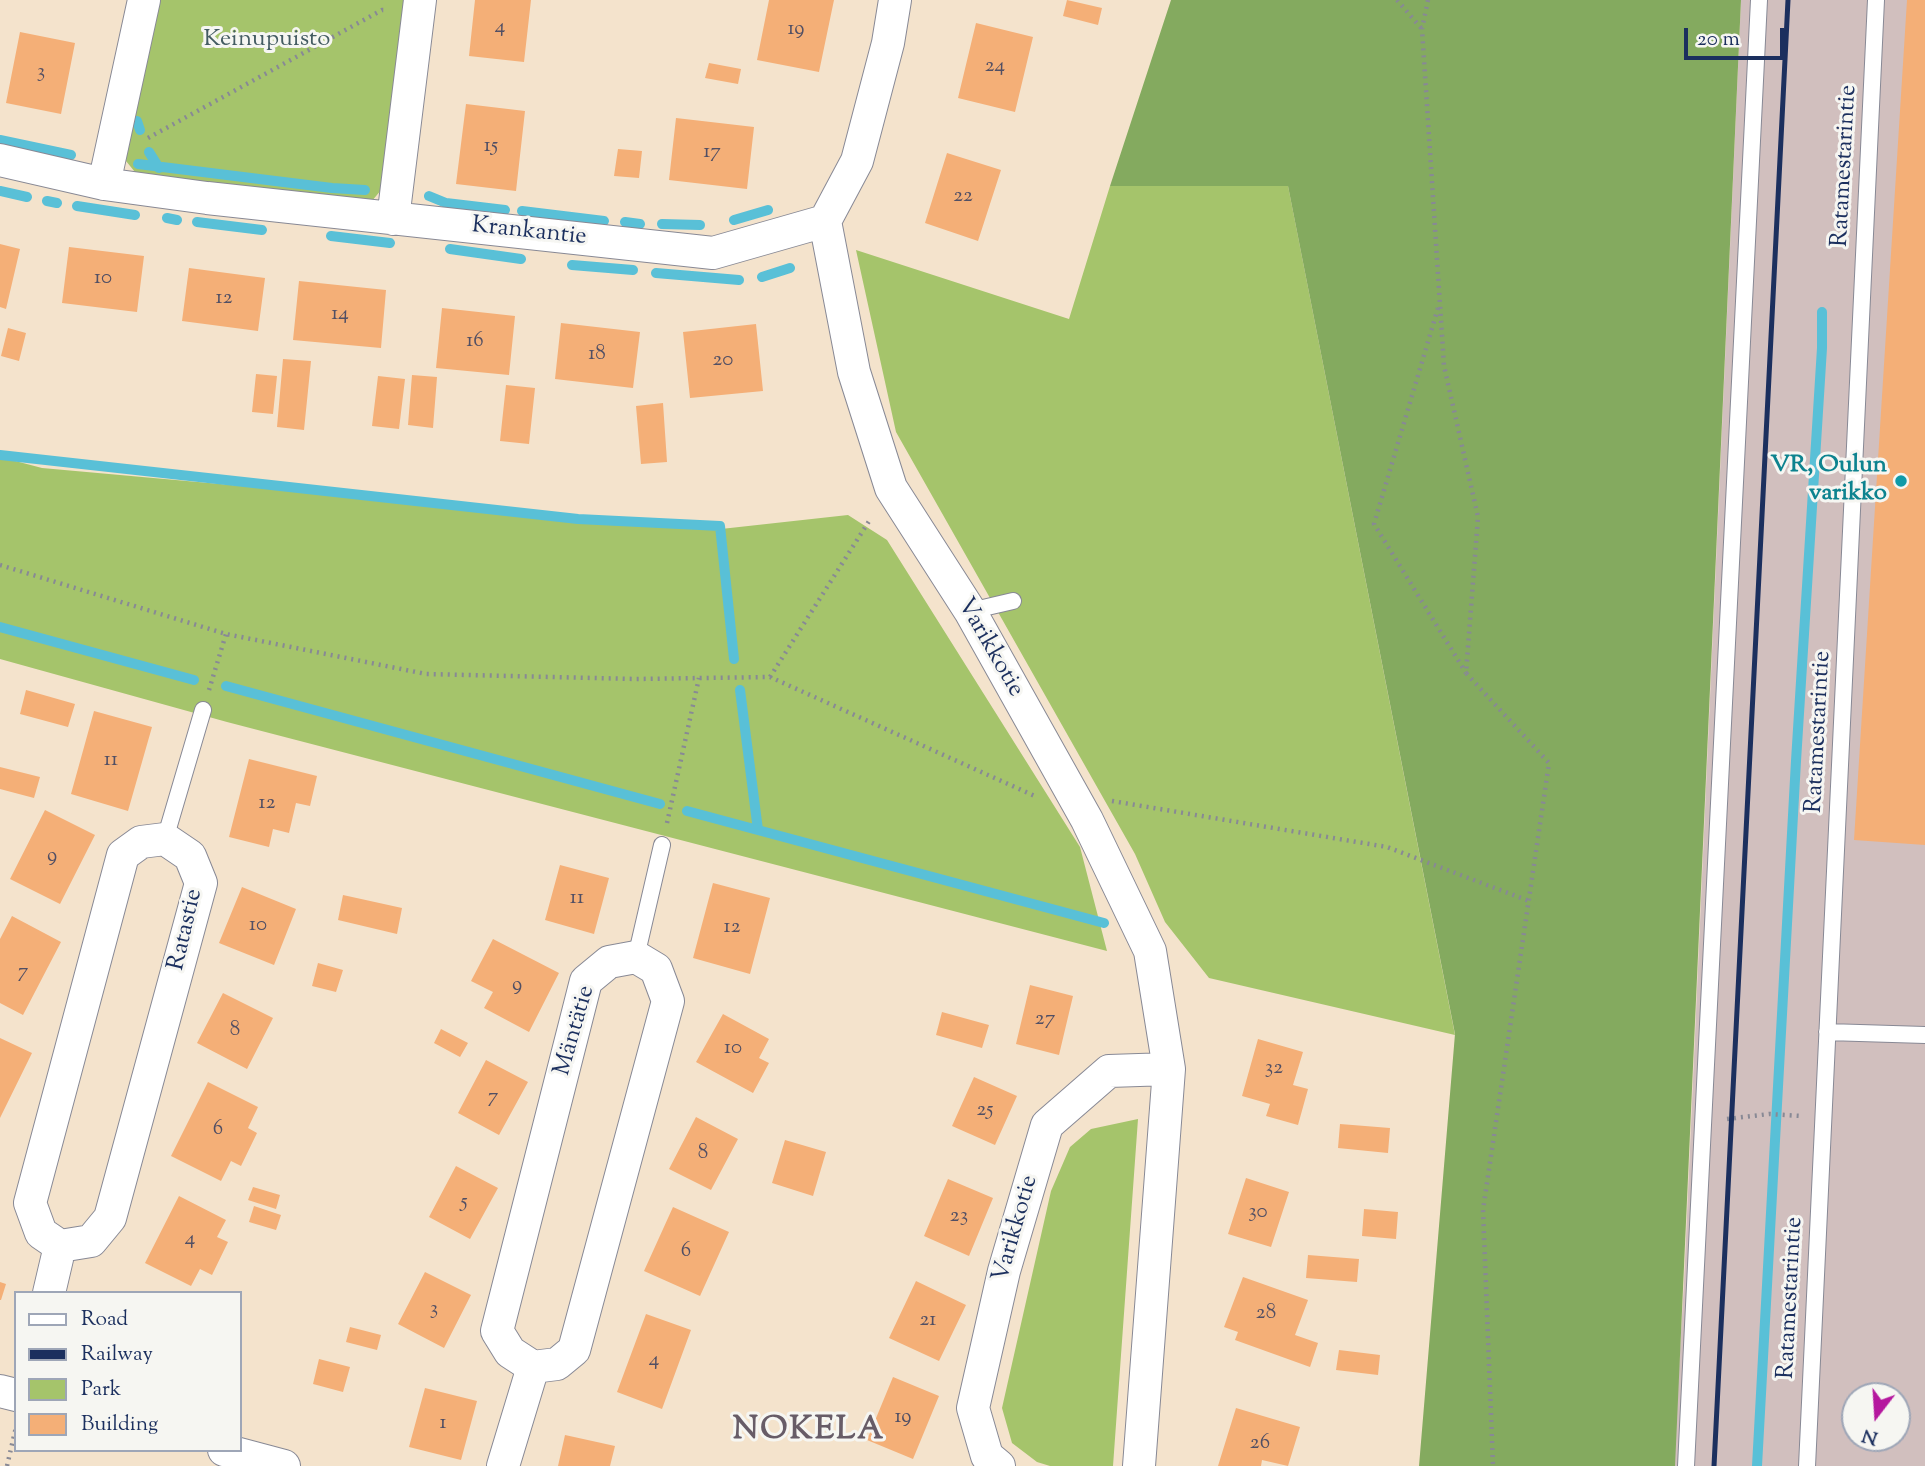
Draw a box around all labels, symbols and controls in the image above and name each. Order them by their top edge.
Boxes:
scale bar [1687,14,1787,58]
house number: 4 [495,15,505,41]
house number: 19 [787,17,805,43]
text: 20 m [1697,25,1740,55]
park label: Keinupuisto [204,27,330,55]
house number: 24 [985,54,1005,80]
house number: 3 [37,60,45,86]
street label: Ratamestarintie [1827,84,1865,248]
house number: 15 [484,134,498,160]
house number: 17 [703,140,721,166]
house number: 22 [953,184,973,210]
street label: Krankantie [470,213,588,253]
house number: 10 [94,266,112,292]
house number: 12 [216,286,232,312]
house number: 14 [331,302,349,328]
house number: 16 [466,329,484,355]
house number: 18 [588,342,606,368]
house number: 20 [713,348,733,374]
place label: VR, Oulun varikko [1771,453,1887,509]
marker: VR, Oulun varikko [1893,473,1909,489]
street label: Varikkotie [949,593,1029,703]
street label: Ratamestarintie [1801,650,1839,814]
house number: 11 [104,748,118,774]
house number: 12 [259,791,275,817]
house number: 9 [47,844,57,870]
street label: Ratastie [164,886,210,974]
house number: 11 [570,886,584,912]
house number: 10 [249,913,267,939]
house number: 12 [724,915,740,941]
house number: 7 [18,960,28,986]
house number: 9 [512,973,522,999]
street label: Mäntätie [549,983,603,1079]
house number: 27 [1035,1007,1055,1033]
house number: 8 [230,1018,240,1044]
house number: 10 [724,1036,742,1062]
house number: 32 [1265,1056,1283,1082]
house number: 7 [488,1085,498,1111]
house number: 25 [976,1098,994,1124]
house number: 6 [213,1117,223,1143]
house number: 8 [698,1141,708,1167]
street label: Varikkotie [988,1172,1046,1286]
house number: 5 [460,1190,468,1216]
house number: 30 [1248,1200,1268,1226]
house number: 23 [950,1204,968,1230]
street label: Ratamestarintie [1773,1216,1811,1380]
house number: 4 [185,1227,195,1253]
house number: 6 [681,1239,691,1265]
legend [14,1291,242,1452]
house number: 3 [430,1297,438,1323]
house number: 28 [1256,1301,1276,1327]
text: Road [81,1305,128,1335]
house number: 21 [920,1308,936,1334]
text: Railway [81,1340,153,1370]
house number: 4 [649,1348,659,1374]
text: Park [81,1375,121,1405]
north arrow [1841,1382,1911,1452]
house number: 19 [894,1405,912,1431]
text: Building [81,1410,158,1440]
house number: 1 [439,1411,447,1437]
district label: NOKELA [733,1414,885,1452]
text: N [1859,1421,1882,1451]
house number: 26 [1250,1431,1270,1457]

